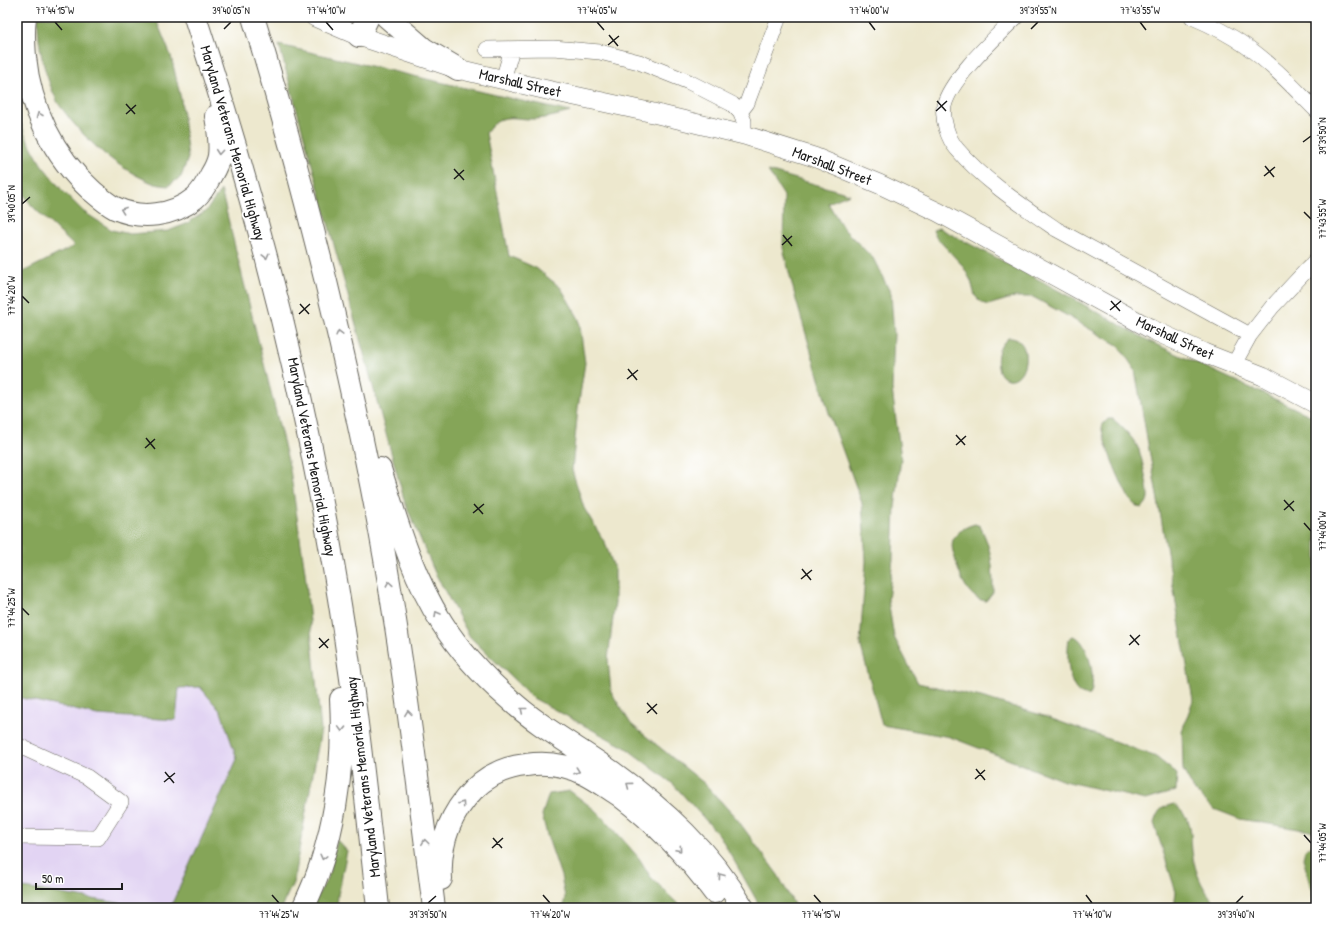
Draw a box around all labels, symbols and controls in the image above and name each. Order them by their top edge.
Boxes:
text: 77°44'15"W [36,4,75,17]
text: 39°40'05"N [212,4,250,17]
text: 77°44'10"W [307,4,346,17]
text: 77°44'05"W [577,4,617,17]
text: 77°44'00"W [849,4,890,17]
text: 39°39'55"N [1019,4,1057,17]
text: 77°43'55"W [1120,4,1161,17]
street label: Maryland Veterans Memorial Highway [196,43,271,243]
street label: Marshall Street [477,63,564,102]
one-way arrow [36,112,44,120]
text: 39°39'50"N [1316,117,1329,155]
street label: Marshall Street [789,141,876,191]
one-way arrow [214,149,223,155]
text: 39°40'05"N [5,185,18,223]
text: 77°43'55"W [1316,198,1329,239]
one-way arrow [119,207,126,215]
one-way arrow [261,252,270,259]
text: 77°44'20"W [5,275,18,316]
street label: Marshall Street [1133,310,1218,365]
one-way arrow [335,330,343,336]
street label: Maryland Veterans Memorial Highway [283,356,342,558]
text: 77°44'00"W [1316,510,1329,551]
one-way arrow [385,581,394,587]
text: 77°44'25"W [5,587,18,628]
one-way arrow [434,611,441,618]
street label: Maryland Veterans Memorial Highway [340,675,385,879]
one-way arrow [520,708,527,715]
one-way arrow [404,710,413,716]
one-way arrow [338,726,346,732]
one-way arrow [573,766,580,774]
one-way arrow [627,783,634,790]
one-way arrow [457,801,465,808]
text: 77°44'05"W [1316,823,1329,863]
one-way arrow [421,839,430,845]
one-way arrow [675,844,682,852]
one-way arrow [319,853,328,860]
scale bar [36,865,122,891]
text: 50 m [42,870,63,887]
one-way arrow [719,873,726,880]
text: 77°44'25"W [259,908,300,921]
text: 39°39'50"N [409,908,447,921]
text: 77°44'20"W [530,908,571,921]
text: 77°44'15"W [802,908,841,921]
text: 77°44'10"W [1073,908,1112,921]
text: 39°39'40"N [1218,908,1254,921]

